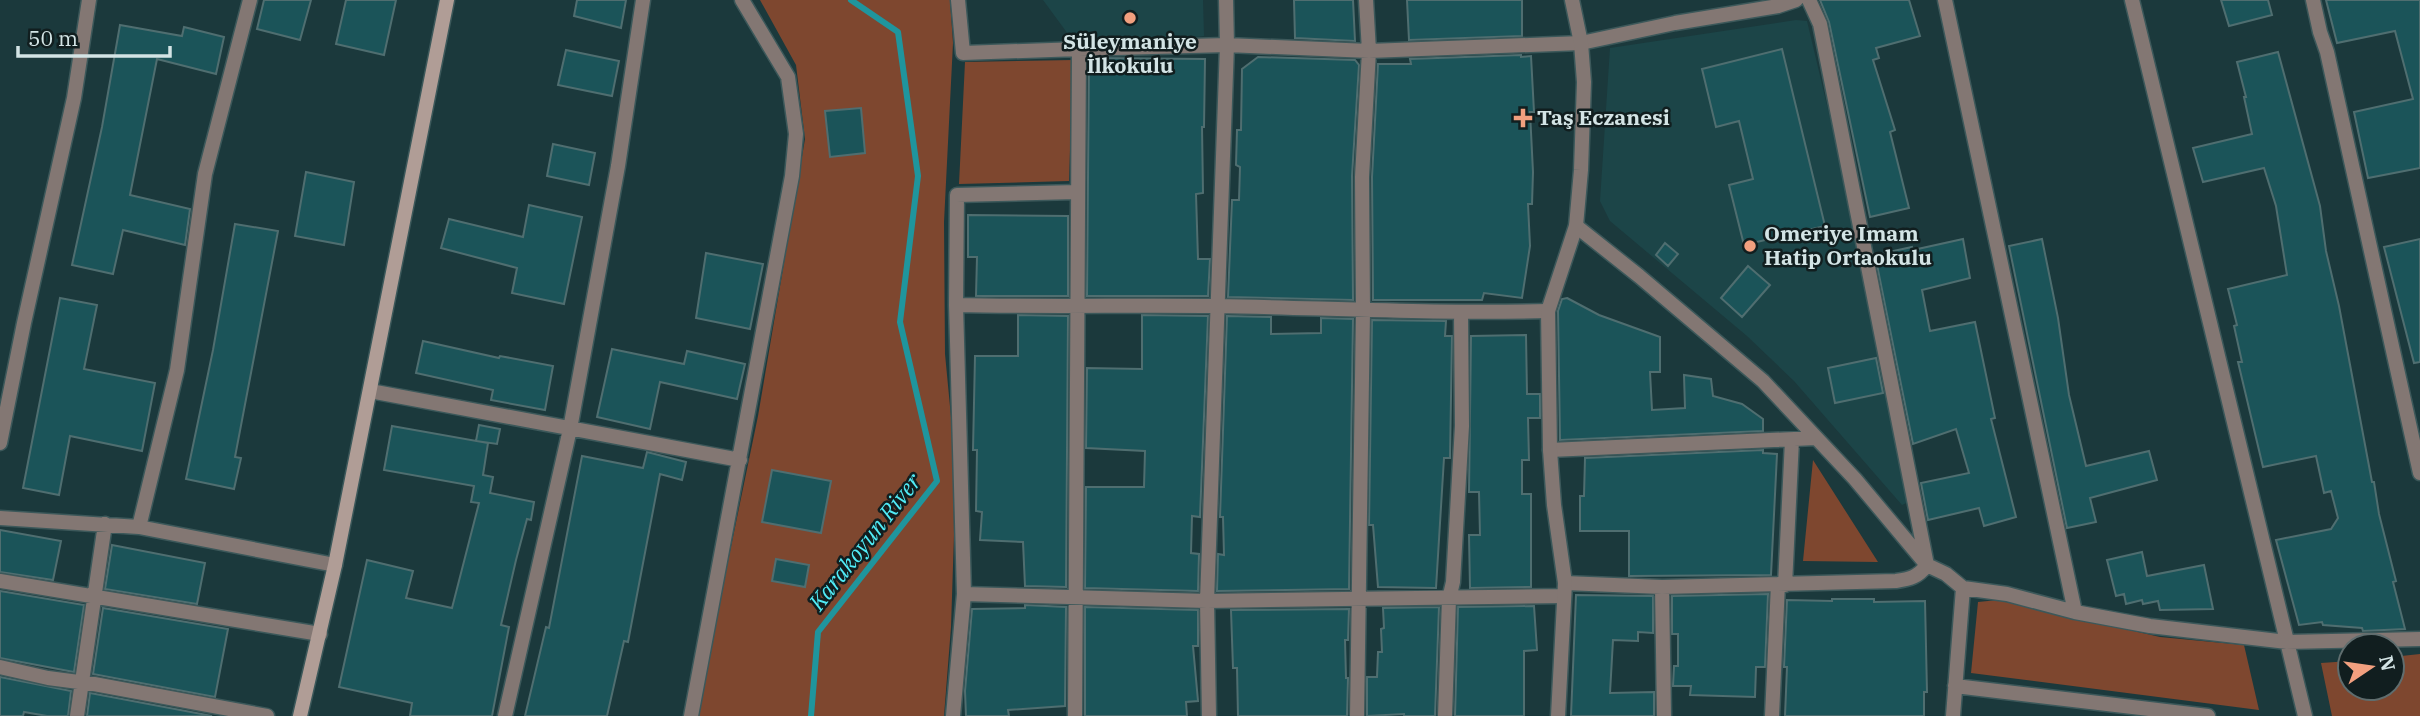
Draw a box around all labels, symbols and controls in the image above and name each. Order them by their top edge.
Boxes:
marker: Süleymaniye İlkokulu [1122,10,1138,26]
scale bar [18,14,170,58]
text: 50 m [28,24,78,52]
place label: Süleymaniye İlkokulu [1063,27,1197,79]
place label: Taş Eczanesi [1537,103,1670,131]
marker: Taş Eczanesi [1515,110,1531,126]
place label: Omeriye Imam Hatip Ortaokulu [1764,219,1932,271]
marker: Omeriye Imam Hatip Ortaokulu [1742,238,1758,254]
water label: Karakoyun River [801,466,928,617]
north arrow [2336,632,2406,702]
text: N [2374,653,2401,673]

